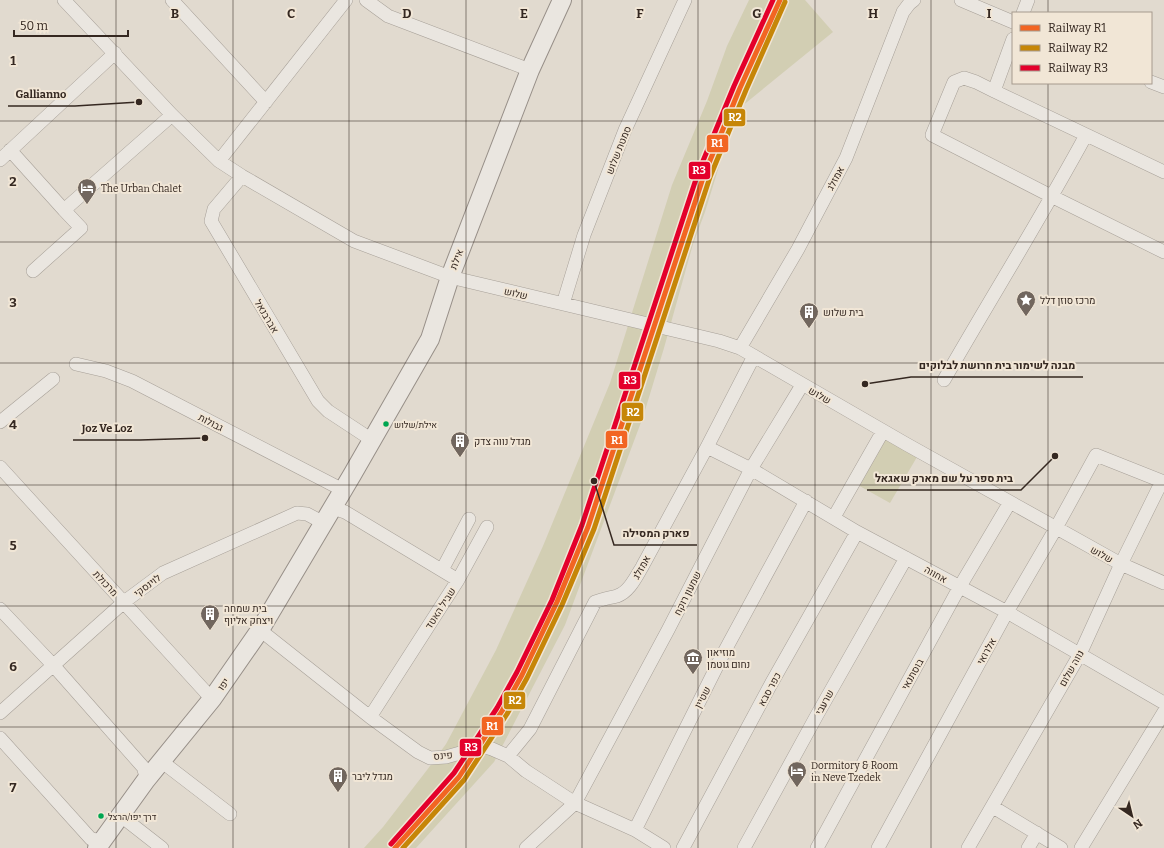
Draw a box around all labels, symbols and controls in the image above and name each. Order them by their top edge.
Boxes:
text: B [171,6,179,21]
text: C [287,6,295,21]
text: D [402,6,412,21]
text: E [520,6,528,21]
text: F [636,6,644,21]
text: G [752,6,762,21]
text: H [868,6,878,21]
text: I [987,6,992,21]
scale bar [14,12,128,38]
legend [1012,12,1152,84]
text: 50 m [20,19,49,33]
text: Railway R1 [1048,21,1106,35]
text: Railway R2 [1048,41,1108,55]
text: 1 [10,53,16,68]
text: Railway R3 [1048,61,1108,75]
callout: Gallianno [8,83,75,106]
text: Gallianno [16,88,66,101]
line badge: R2 [723,108,746,127]
text: R2 [728,111,742,124]
street label: סמטת שלוש [604,124,634,176]
line badge: R1 [706,134,729,153]
text: R1 [711,137,723,150]
line badge: R3 [688,161,711,180]
text: R3 [692,164,706,177]
street label: אמזלג [825,164,847,192]
text: 2 [9,174,17,189]
hotel icon: The Urban Chalet [76,177,98,205]
place label: The Urban Chalet [101,183,182,195]
street label: אילת [448,247,466,271]
street label: שלוש [503,285,529,303]
place icon: מרכז סוזן דלל [1015,289,1037,317]
text: 3 [9,295,17,310]
place label: מרכז סוזן דלל [1040,295,1095,307]
street label: אברבנאל [251,298,281,335]
building icon: בית שלוש [798,301,820,329]
place label: בית שלוש [823,307,864,319]
callout: מבנה לשימור בית חרושת לבלוקים [911,354,1083,377]
text: מבנה לשימור בית חרושת לבלוקים [919,359,1075,372]
line badge: R3 [618,371,641,390]
text: R3 [623,374,637,387]
street label: שלוש [806,385,833,407]
line badge: R2 [621,402,644,422]
text: R2 [626,406,640,419]
street label: גבולות [196,412,225,434]
text: 4 [9,417,17,432]
callout: Joz Ve Loz [73,417,140,440]
marker: אילת/שלוש [381,419,391,429]
place label: אילת/שלוש [394,420,437,430]
text: Joz Ve Loz [81,422,133,435]
building icon: מגדל נווה צדק [449,430,471,458]
line badge: R1 [605,430,628,449]
text: R1 [611,434,623,447]
place label: מגדל נווה צדק [474,436,531,448]
callout: בית ספר על שם מארק שאגאל [867,467,1021,490]
text: בית ספר על שם מארק שאגאל [875,472,1013,485]
callout: פארק המסילה [614,522,697,545]
text: פארק המסילה [623,527,689,540]
text: 5 [9,538,17,553]
street label: שלוש [1088,544,1115,566]
street label: אמזלג [630,554,653,581]
street label: אחווה [922,564,949,586]
street label: מרכולת [90,568,120,599]
street label: שמעון רוקח [672,569,704,618]
street label: לוינסקי [132,572,163,600]
street label: שביל האטד [423,586,459,632]
building icon: בית שמחה ויצחק אליוף [199,603,221,631]
place label: בית שמחה ויצחק אליוף [224,603,273,627]
street label: אלרואי [975,636,999,667]
museum icon: מוזיאון נחום גוטמן [682,647,704,675]
place label: מוזיאון נחום גוטמן [707,647,750,671]
street label: נווה שלום [1057,648,1087,689]
street label: בוסתנאי [899,656,927,692]
text: 6 [9,659,17,674]
street label: כפר סבא [756,671,784,708]
street label: יפו [215,676,232,693]
street label: שטיין [692,684,713,710]
street label: שרעבי [813,688,837,717]
line badge: R2 [503,691,526,710]
text: R2 [508,694,522,707]
line badge: R1 [481,716,504,736]
text: R1 [486,720,498,733]
line badge: R3 [459,738,482,757]
text: R3 [464,741,478,754]
street label: פינס [433,749,453,763]
hotel icon: Dormitory & Room in Neve Tzedek [786,760,808,788]
place label: Dormitory & Room in Neve Tzedek [811,760,899,784]
building icon: מגדל ליבר [327,765,349,793]
place label: מגדל ליבר [352,771,393,783]
text: 7 [10,780,17,795]
north arrow [1112,796,1152,836]
marker: דרך יפו/הרצל [96,811,106,821]
place label: דרך יפו/הרצל [108,812,157,822]
text: N [1130,816,1145,832]

